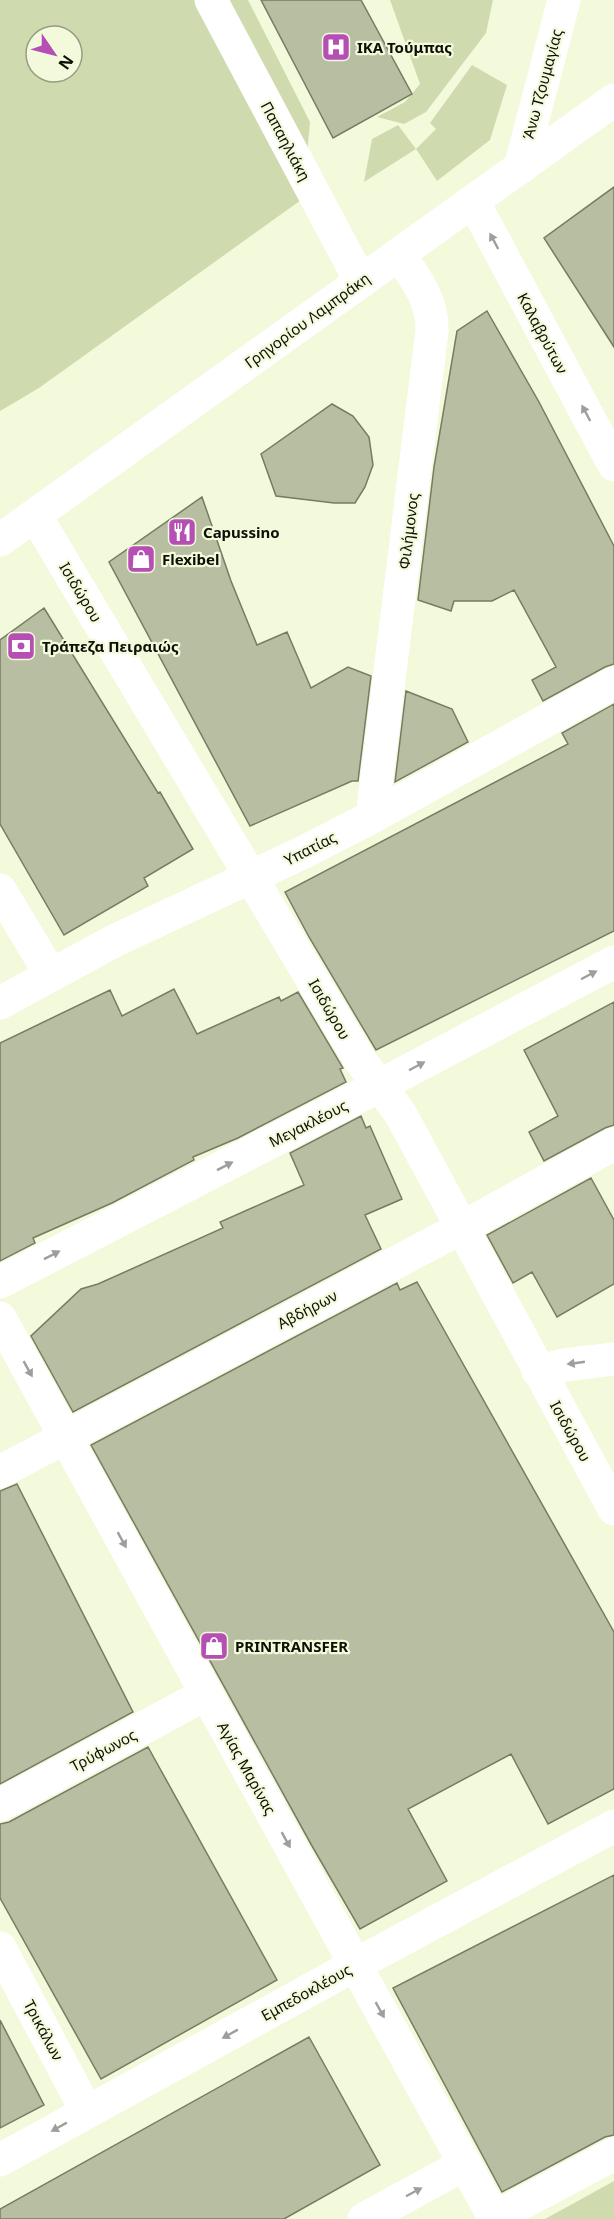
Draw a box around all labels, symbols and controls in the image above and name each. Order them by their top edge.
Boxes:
north arrow [24,24,84,84]
street label: Άνω Τζουμαγίας [518,27,566,141]
hospital icon: ΙΚΑ Τούμπας [320,31,352,63]
place label: ΙΚΑ Τούμπας [357,37,452,57]
text: N [54,51,79,74]
street label: Παπαηλιάκη [257,98,315,184]
one-way arrow [489,233,499,250]
street label: Γρηγορίου Λαμπράκη [240,268,374,372]
street label: Καλαβρύτων [513,289,573,377]
one-way arrow [581,404,591,421]
street label: Φιλήμονος [393,492,423,570]
restaurant icon: Capussino [166,516,198,548]
place label: Capussino [203,522,280,542]
shop icon: Flexibel [125,543,157,575]
place label: Flexibel [162,549,219,569]
street label: Ισιδώρου [55,558,107,626]
bank icon: Τράπεζα Πειραιώς [5,630,37,662]
place label: Τράπεζα Πειραιώς [42,636,179,656]
street label: Υπατίας [281,826,339,870]
one-way arrow [581,970,598,980]
street label: Ισιδώρου [305,975,355,1043]
one-way arrow [409,1061,426,1071]
street label: Μεγακλέους [265,1095,351,1151]
one-way arrow [217,1161,234,1171]
one-way arrow [44,1250,61,1260]
street label: Αβδήρων [274,1285,341,1333]
one-way arrow [566,1359,585,1368]
one-way arrow [23,1361,33,1378]
street label: Ισιδώρου [546,1397,596,1465]
one-way arrow [117,1532,127,1549]
shop icon: PRINTRANSFER [198,1630,230,1662]
place label: PRINTRANSFER [235,1636,348,1656]
street label: Αγίας Μαρίνας [213,1718,281,1818]
street label: Τρύφωνος [66,1724,140,1776]
one-way arrow [281,1831,291,1848]
street label: Εμπεδοκλέους [257,1959,355,2025]
street label: Τρικάλων [20,1996,68,2064]
one-way arrow [375,2002,385,2019]
one-way arrow [222,2029,239,2039]
one-way arrow [51,2122,68,2132]
one-way arrow [406,2187,423,2197]

